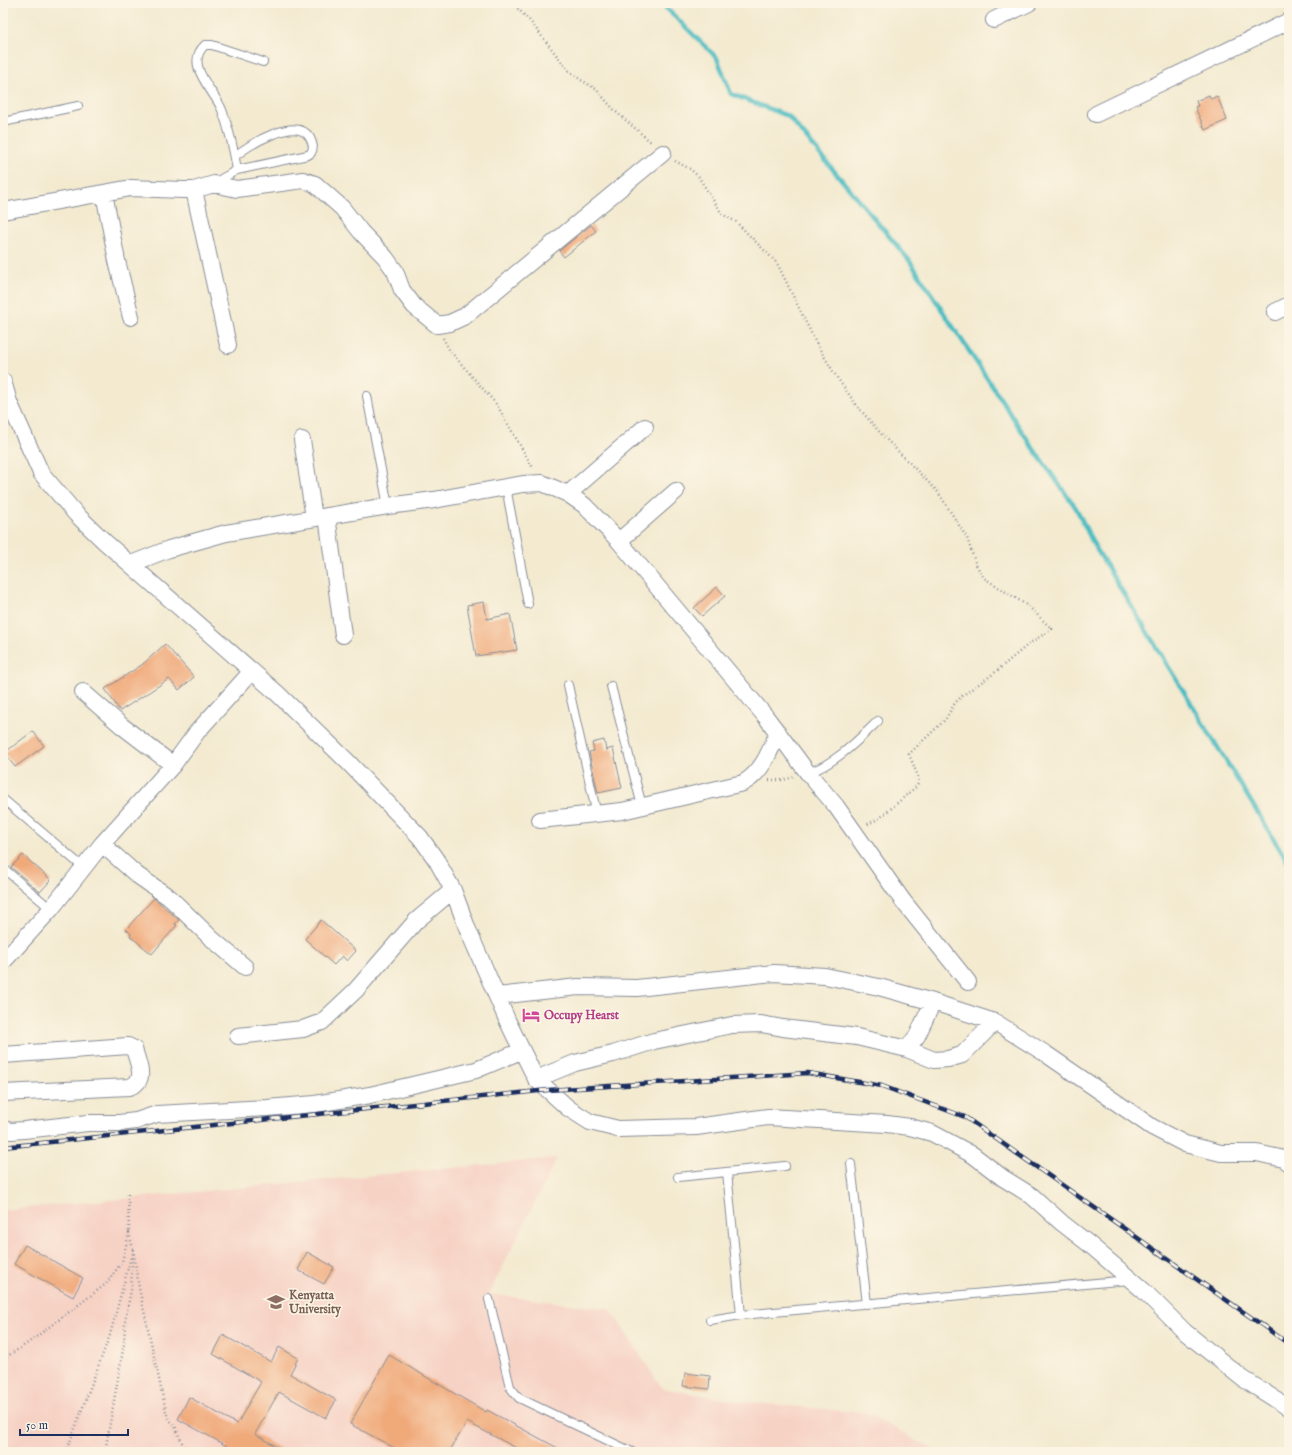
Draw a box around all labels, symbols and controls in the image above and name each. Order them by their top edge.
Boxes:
hotel icon: Occupy Hearst [521,1005,541,1025]
place label: Occupy Hearst [544,1008,620,1024]
place label: Kenyatta University [288,1288,342,1318]
school or university icon: Kenyatta University [266,1292,286,1312]
scale bar [20,1411,128,1437]
text: 50 m [26,1418,48,1433]

